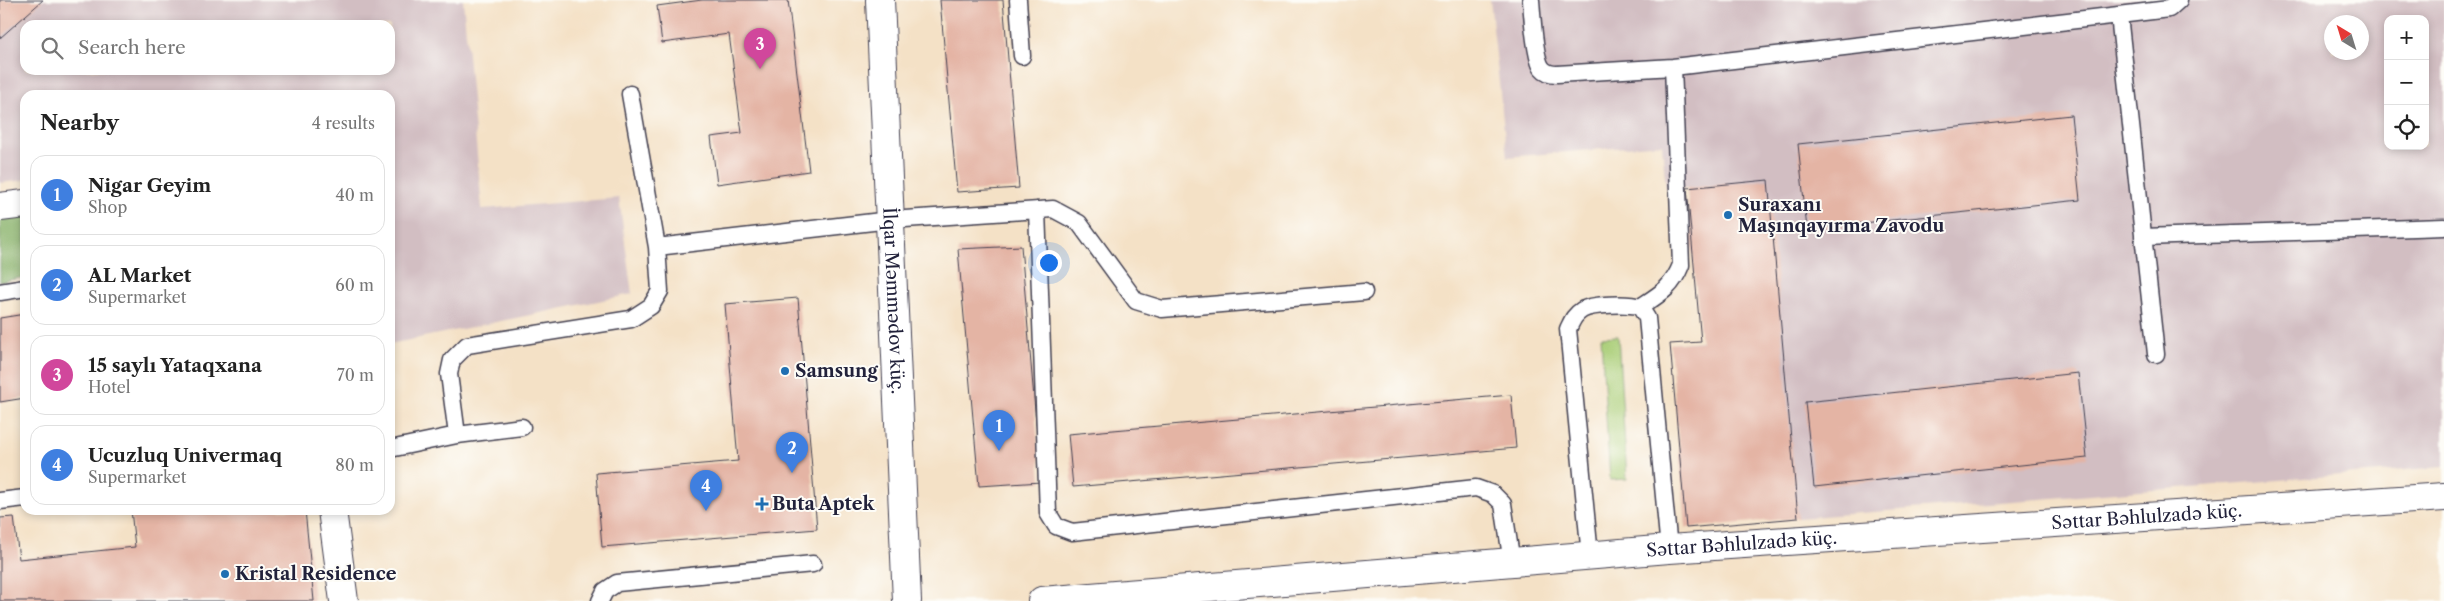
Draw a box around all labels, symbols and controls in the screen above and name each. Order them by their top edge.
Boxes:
north arrow [2324,15,2369,60]
map controls [2384,15,2429,150]
button: + [2384,15,2429,60]
search box [20,20,395,75]
pin: 3 [744,28,776,69]
icon: search [38,34,66,62]
text: Search here [78,36,186,59]
button: − [2384,60,2429,105]
button: locate [2384,105,2429,150]
text: Nearby [40,110,119,135]
text: 4 results [312,113,375,133]
text: Nigar Geyim [88,174,211,197]
text: 1 [53,185,61,205]
text: 40 m [335,185,374,205]
place label: Suraxanı Maşınqayırma Zavodu [1738,194,1944,237]
text: Shop [88,197,127,217]
street label: İlqar Məmmədov küç. [878,207,909,395]
marker: Suraxanı Maşınqayırma Zavodu [1722,209,1734,221]
your location [1036,250,1062,276]
text: AL Market [88,264,191,287]
text: 2 [52,275,62,295]
text: 60 m [335,275,374,295]
text: Supermarket [88,287,186,307]
text: 15 saylı Yataqxana [88,354,262,377]
place label: Samsung [795,360,878,382]
text: 3 [52,365,62,385]
text: 70 m [337,365,374,385]
marker: Samsung [779,365,791,377]
text: Hotel [88,377,131,397]
pin: 1 [983,410,1015,451]
pin: 2 [776,432,808,473]
text: Ucuzluq Univermaq [88,444,282,467]
text: 4 [52,455,62,475]
text: 80 m [335,455,374,475]
text: Supermarket [88,467,186,487]
pin: 4 [690,470,722,511]
place label: Buta Aptek [772,493,876,515]
marker: Buta Aptek [756,498,768,510]
street label: Səttar Bəhlulzadə küç. [2051,500,2243,534]
street label: Səttar Bəhlulzadə küç. [1645,527,1838,562]
place label: Kristal Residence [235,563,397,585]
marker: Kristal Residence [219,568,231,580]

